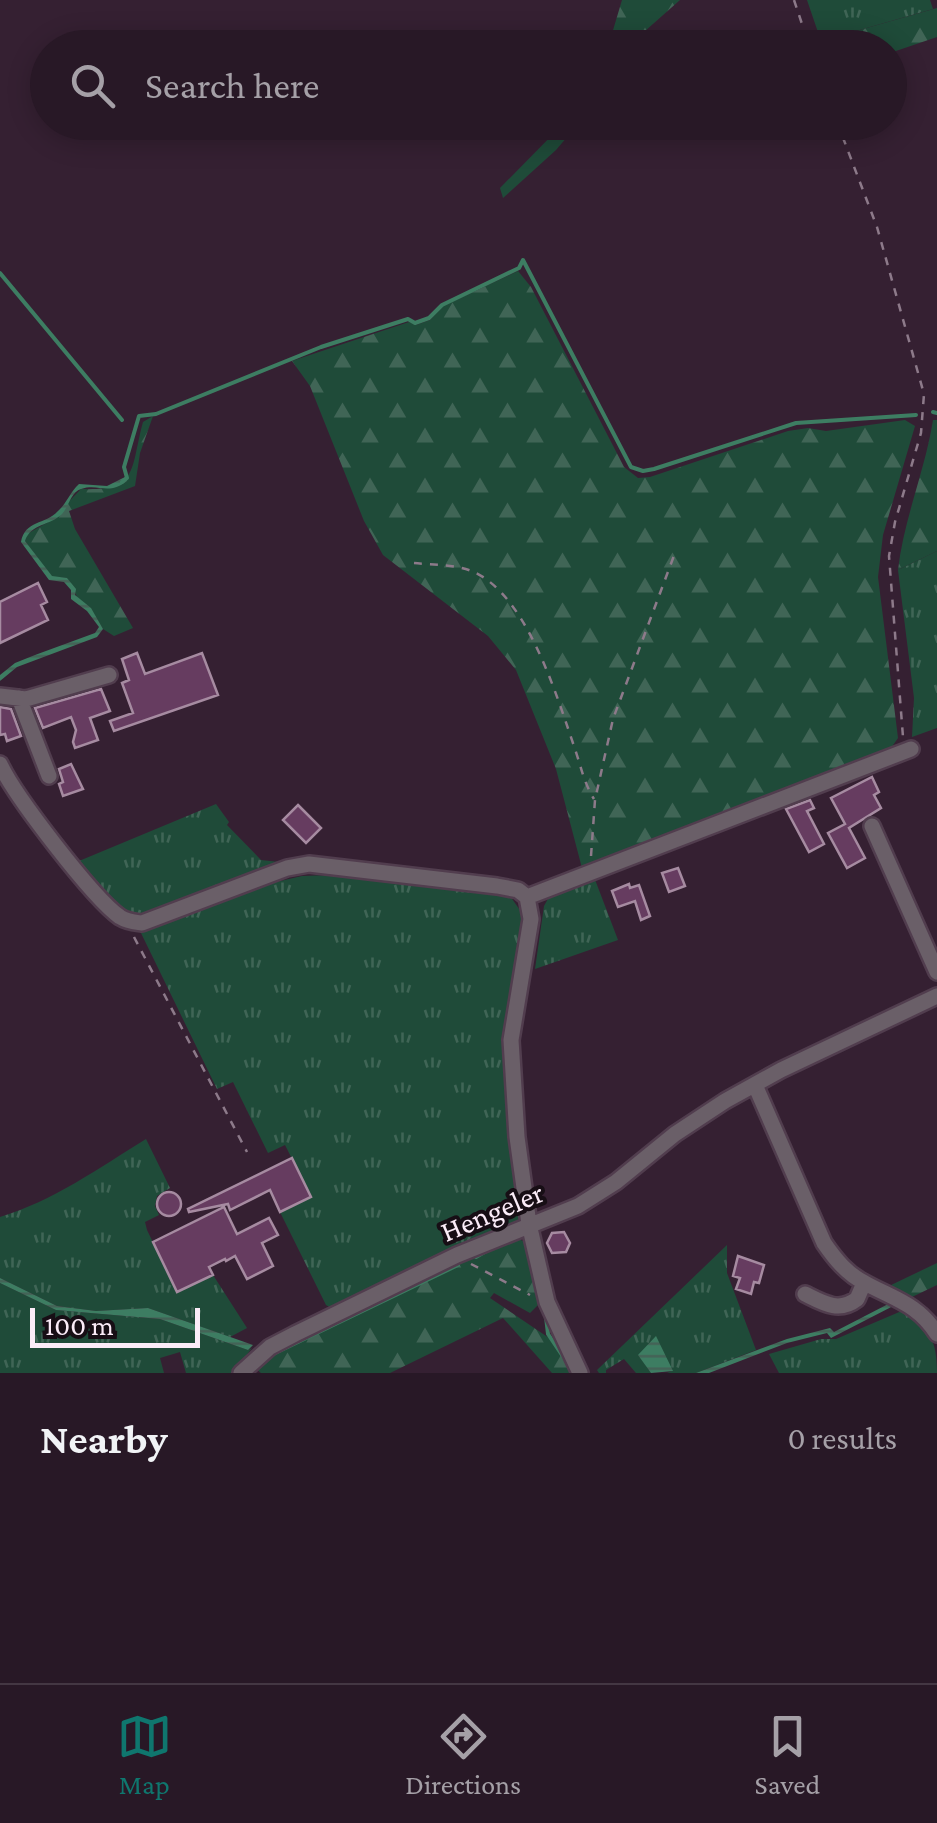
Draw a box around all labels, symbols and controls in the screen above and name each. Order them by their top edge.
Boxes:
search box [30,30,907,140]
icon: search [65,58,120,113]
text: Search here [145,64,319,106]
street label: Hengeler [436,1175,549,1249]
scale bar [30,1303,200,1348]
text: 100 m [45,1310,114,1341]
text: Nearby [40,1415,168,1462]
text: 0 results [787,1420,897,1456]
tab: Map [117,1709,172,1800]
tab: Directions [405,1709,521,1800]
tab: Saved [755,1709,820,1800]

